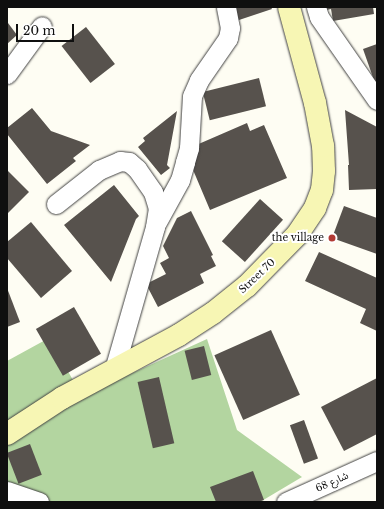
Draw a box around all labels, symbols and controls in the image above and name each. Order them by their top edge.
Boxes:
scale bar [18,16,76,42]
text: 20 m [23,23,55,38]
place label: the village [272,232,324,244]
marker: the village [327,233,337,243]
street label: Street 70 [236,256,278,296]
street label: شارع 68 [314,469,350,495]

